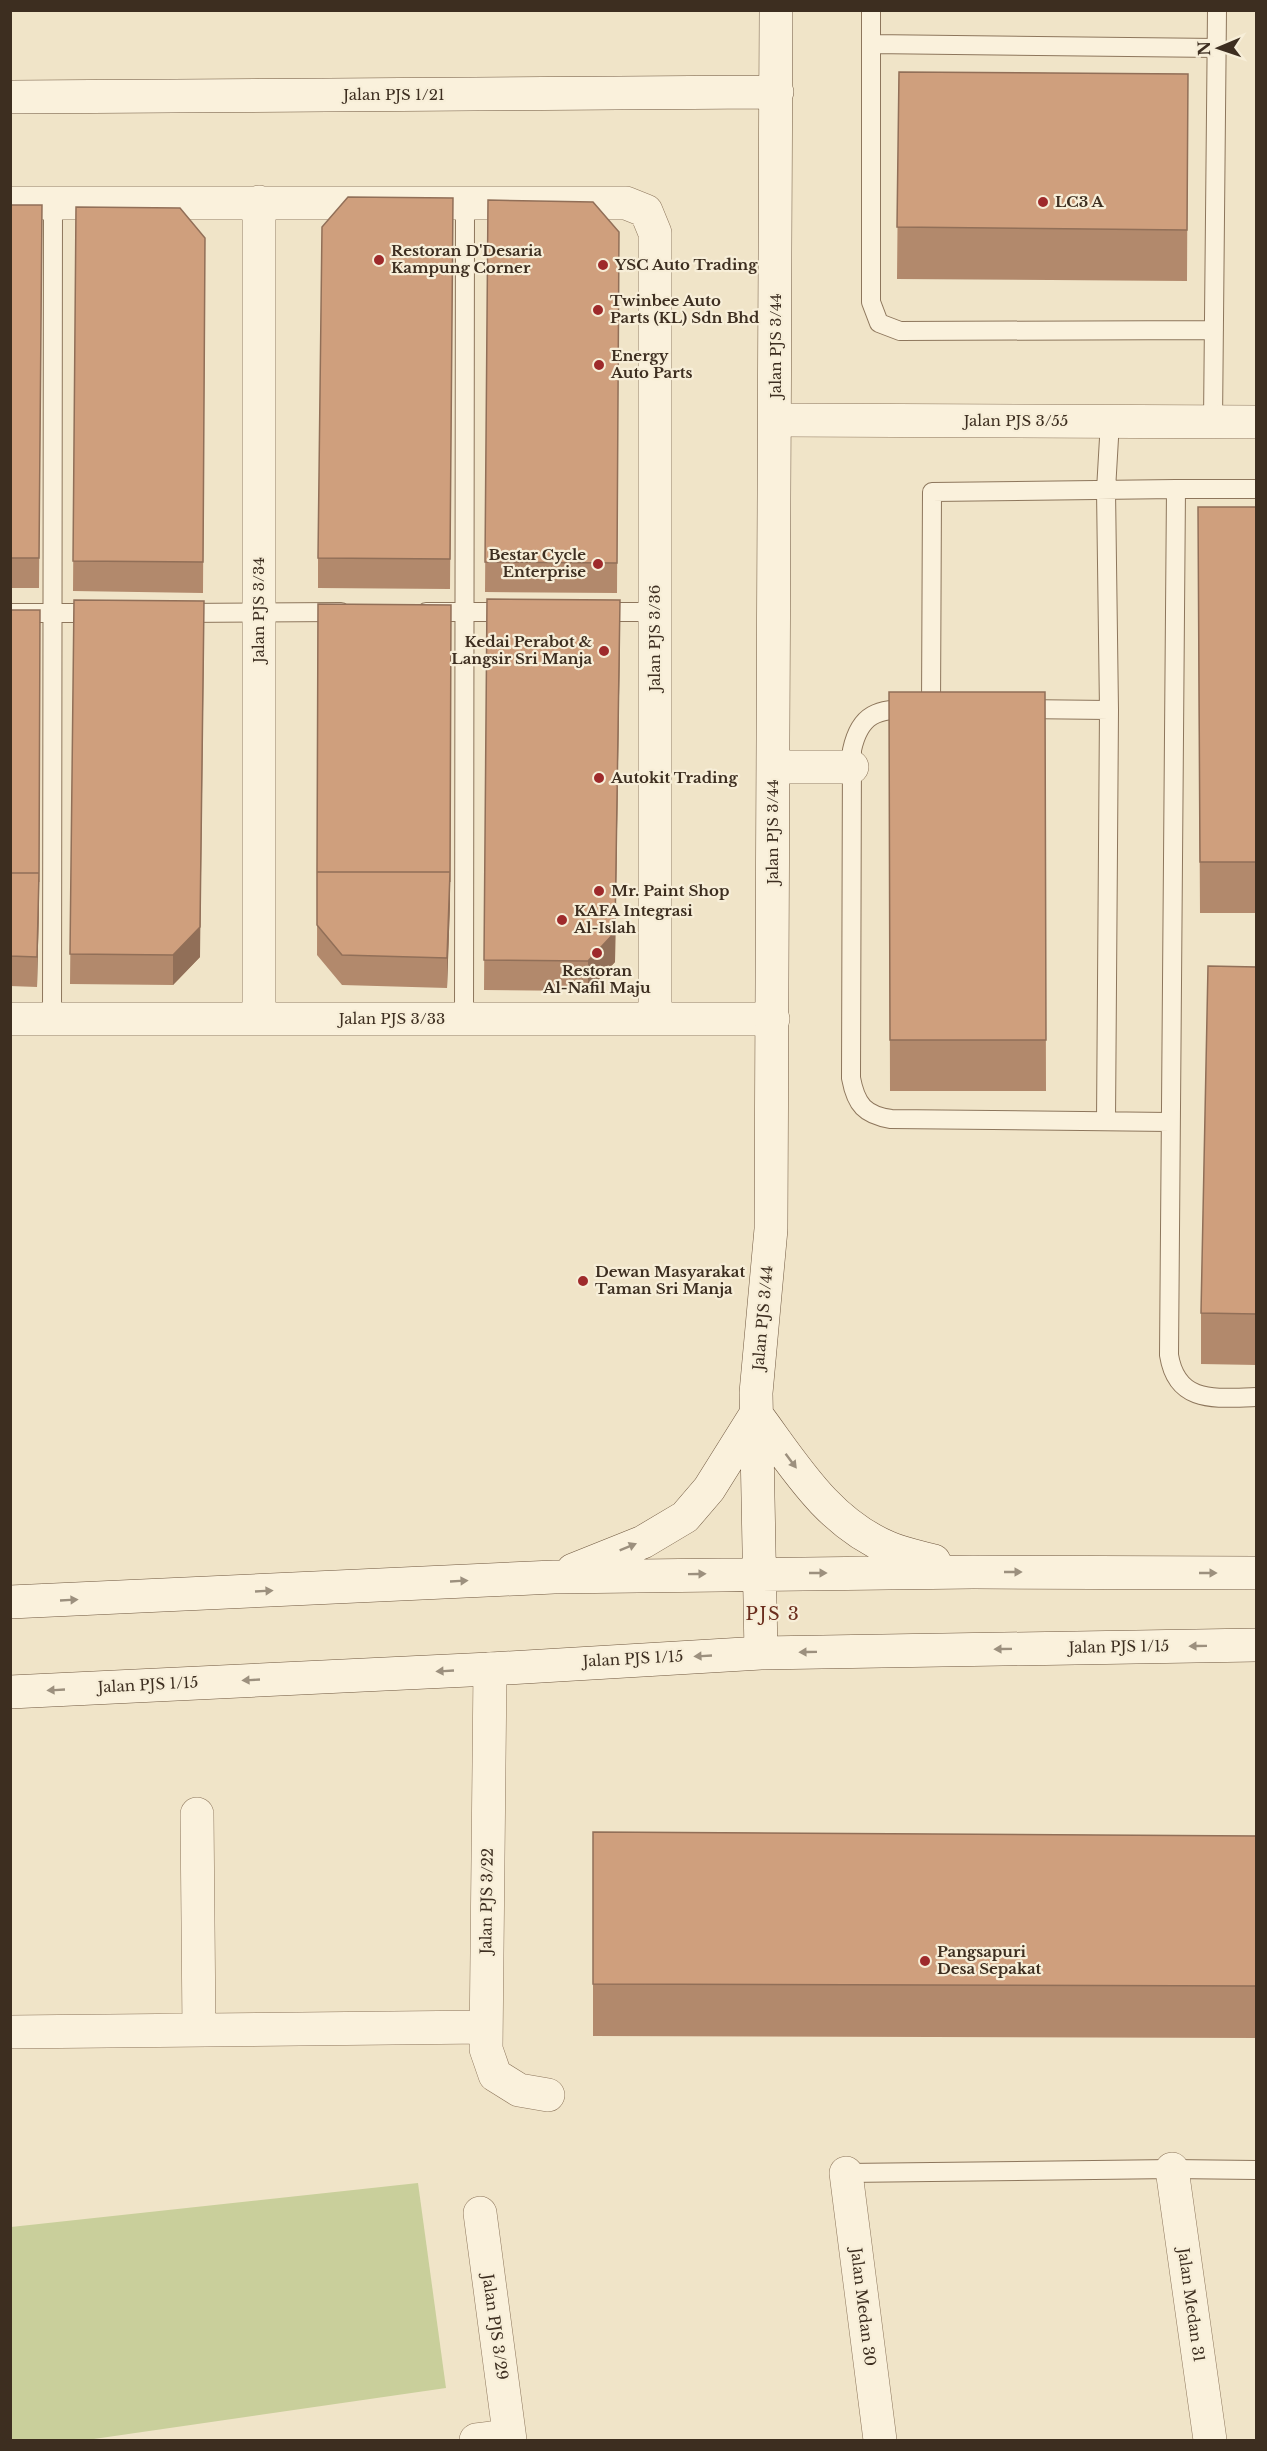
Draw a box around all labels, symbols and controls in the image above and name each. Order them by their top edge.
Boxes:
north arrow [1189,18,1249,78]
text: N [1194,41,1214,56]
street label: Jalan PJS 1/21 [341,85,445,104]
place label: LC3 A [1055,192,1105,211]
marker: LC3 A [1036,195,1050,209]
place label: Restoran D'Desaria Kampung Corner [391,241,542,277]
marker: Restoran D'Desaria Kampung Corner [372,253,386,267]
place label: YSC Auto Trading [614,255,758,274]
marker: YSC Auto Trading [596,258,610,272]
place label: Twinbee Auto Parts (KL) Sdn Bhd [610,291,760,327]
street label: Jalan PJS 3/44 [766,293,785,401]
marker: Twinbee Auto Parts (KL) Sdn Bhd [591,303,605,317]
place label: Energy Auto Parts [610,346,692,382]
marker: Energy Auto Parts [592,358,606,372]
street label: Jalan PJS 3/55 [962,411,1068,430]
place label: Bestar Cycle Enterprise [488,545,586,581]
street label: Jalan PJS 3/34 [249,557,268,665]
marker: Bestar Cycle Enterprise [591,557,605,571]
street label: Jalan PJS 3/36 [645,585,664,693]
place label: Kedai Perabot & Langsir Sri Manja [451,632,592,668]
marker: Kedai Perabot & Langsir Sri Manja [597,644,611,658]
place label: Autokit Trading [610,768,738,787]
marker: Autokit Trading [592,771,606,785]
street label: Jalan PJS 3/44 [763,779,782,887]
place label: Mr. Paint Shop [611,881,729,900]
marker: Mr. Paint Shop [592,884,606,898]
place label: KAFA Integrasi Al-Islah [573,901,693,937]
marker: KAFA Integrasi Al-Islah [555,913,569,927]
marker: Restoran Al-Nafil Maju [590,946,604,960]
place label: Restoran Al-Nafil Maju [542,961,651,997]
street label: Jalan PJS 3/33 [337,1009,445,1028]
place label: Dewan Masyarakat Taman Sri Manja [595,1262,745,1298]
street label: Jalan PJS 3/44 [748,1265,777,1373]
marker: Dewan Masyarakat Taman Sri Manja [576,1274,590,1288]
one-way arrow [785,1452,797,1468]
one-way arrow [620,1542,638,1552]
one-way arrow [1004,1567,1023,1577]
one-way arrow [809,1568,828,1578]
one-way arrow [1199,1568,1218,1578]
one-way arrow [687,1569,706,1579]
one-way arrow [449,1577,468,1586]
one-way arrow [254,1586,273,1595]
one-way arrow [59,1595,78,1604]
district label: PJS 3 [746,1603,800,1625]
street label: Jalan PJS 1/15 [1067,1636,1169,1657]
one-way arrow [1189,1641,1208,1651]
one-way arrow [994,1644,1013,1654]
street label: Jalan PJS 1/15 [580,1646,684,1671]
one-way arrow [799,1647,818,1657]
one-way arrow [693,1651,712,1660]
one-way arrow [436,1666,455,1675]
street label: Jalan PJS 1/15 [95,1672,199,1697]
one-way arrow [241,1676,260,1685]
one-way arrow [46,1685,65,1694]
street label: Jalan PJS 3/22 [476,1848,497,1956]
place label: Pangsapuri Desa Sepakat [937,1942,1042,1978]
marker: Pangsapuri Desa Sepakat [918,1954,932,1968]
street label: Jalan Medan 30 [847,2245,880,2367]
street label: Jalan Medan 31 [1174,2245,1209,2363]
street label: Jalan PJS 3/29 [478,2271,512,2381]

